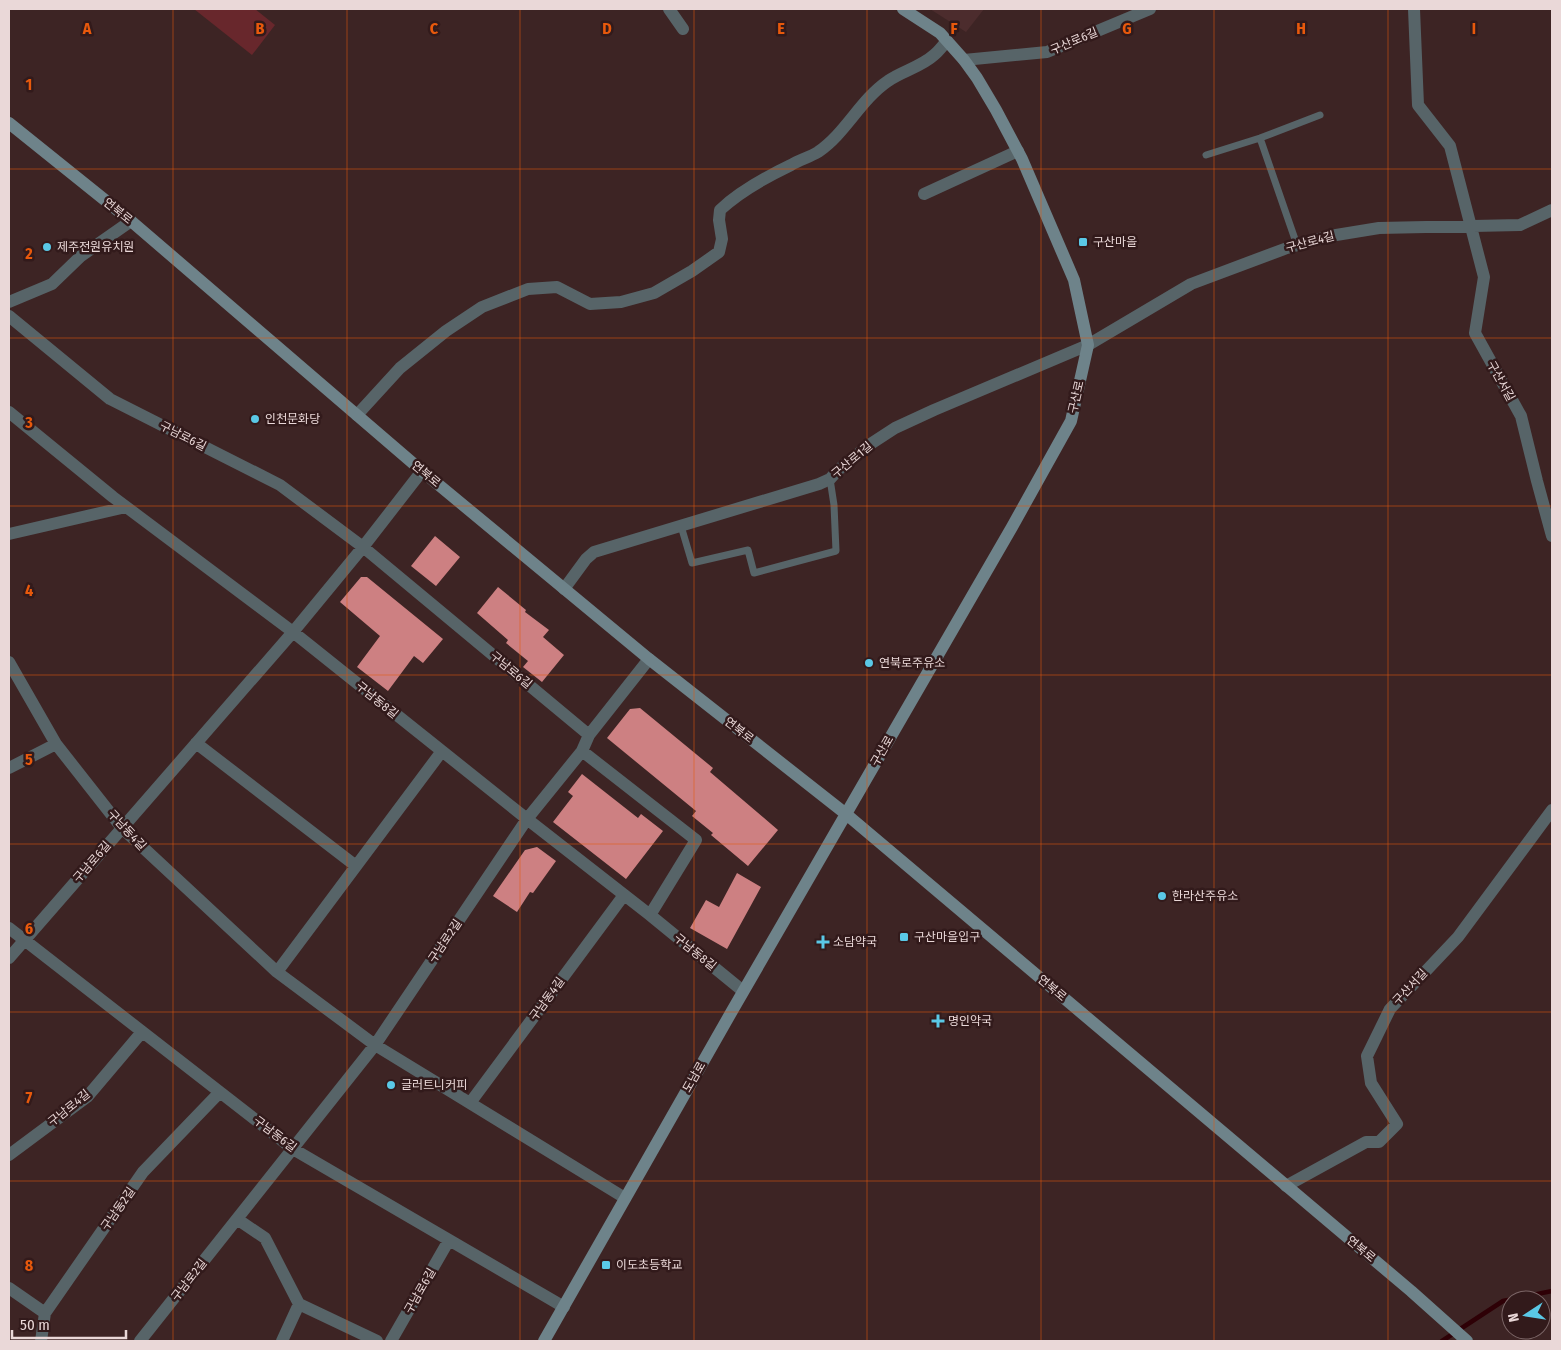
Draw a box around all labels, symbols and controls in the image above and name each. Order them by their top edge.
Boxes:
text: A [82,19,92,38]
text: B [256,19,265,38]
text: C [430,19,439,38]
text: D [602,19,612,38]
text: E [777,19,785,38]
text: F [950,19,958,38]
text: G [1122,19,1132,38]
text: H [1296,19,1306,38]
text: I [1472,19,1476,38]
street label: 구산로6길 [1048,25,1100,57]
text: 1 [26,75,32,94]
street label: 연북로 [101,195,135,227]
street label: 구산로4길 [1284,229,1336,255]
place label: 구산마을 [1093,235,1137,249]
marker: 구산마을 [1077,236,1089,248]
place label: 제주전원유치원 [57,240,134,254]
marker: 제주전원유치원 [41,241,53,253]
text: 2 [24,244,33,263]
street label: 구산서길 [1484,358,1518,404]
street label: 구산로 [1065,379,1087,415]
place label: 인천문화당 [265,412,320,426]
text: 3 [24,413,33,432]
marker: 인천문화당 [249,413,261,425]
street label: 구남로6길 [157,418,209,454]
street label: 구산로1길 [829,439,875,481]
street label: 연북로 [409,458,443,490]
text: 4 [25,581,33,600]
street label: 구남로6길 [487,649,535,691]
place label: 연북로주유소 [879,656,945,670]
marker: 연북로주유소 [863,657,875,669]
street label: 구남동8길 [353,679,401,721]
street label: 연북로 [722,714,756,746]
street label: 구산로 [868,733,896,769]
text: 5 [25,750,33,769]
street label: 구남동4길 [105,807,149,853]
street label: 구남로6길 [70,838,114,886]
place label: 한라산주유소 [1172,889,1238,903]
marker: 한라산주유소 [1156,890,1168,902]
street label: 구남로2길 [425,917,465,965]
text: 6 [25,919,33,938]
place label: 구산마을입구 [914,930,980,944]
street label: 구남동8길 [671,931,719,973]
marker: 구산마을입구 [898,931,910,943]
place label: 소담약국 [833,935,877,949]
marker: 소담약국 [817,936,829,948]
street label: 구산서길 [1390,966,1430,1008]
street label: 연북로 [1035,972,1069,1004]
street label: 구남동4길 [527,975,567,1023]
place label: 명인약국 [948,1014,992,1028]
marker: 명인약국 [932,1015,944,1027]
street label: 도남로 [680,1059,708,1095]
place label: 글러트니커피 [401,1078,467,1092]
marker: 글러트니커피 [385,1079,397,1091]
street label: 구남로4길 [45,1087,93,1129]
text: 7 [26,1088,33,1107]
street label: 구남동6길 [251,1113,299,1155]
street label: 구남동2길 [98,1185,138,1233]
street label: 연북로 [1344,1233,1378,1265]
text: 8 [25,1256,34,1275]
street label: 구남로2길 [168,1256,210,1304]
place label: 이도초등학교 [616,1258,682,1272]
marker: 이도초등학교 [600,1259,612,1271]
street label: 구남로6길 [401,1266,439,1316]
north arrow [1501,1290,1551,1340]
scale bar [12,1308,126,1340]
text: N [1505,1312,1523,1323]
text: 50 m [20,1316,50,1334]

